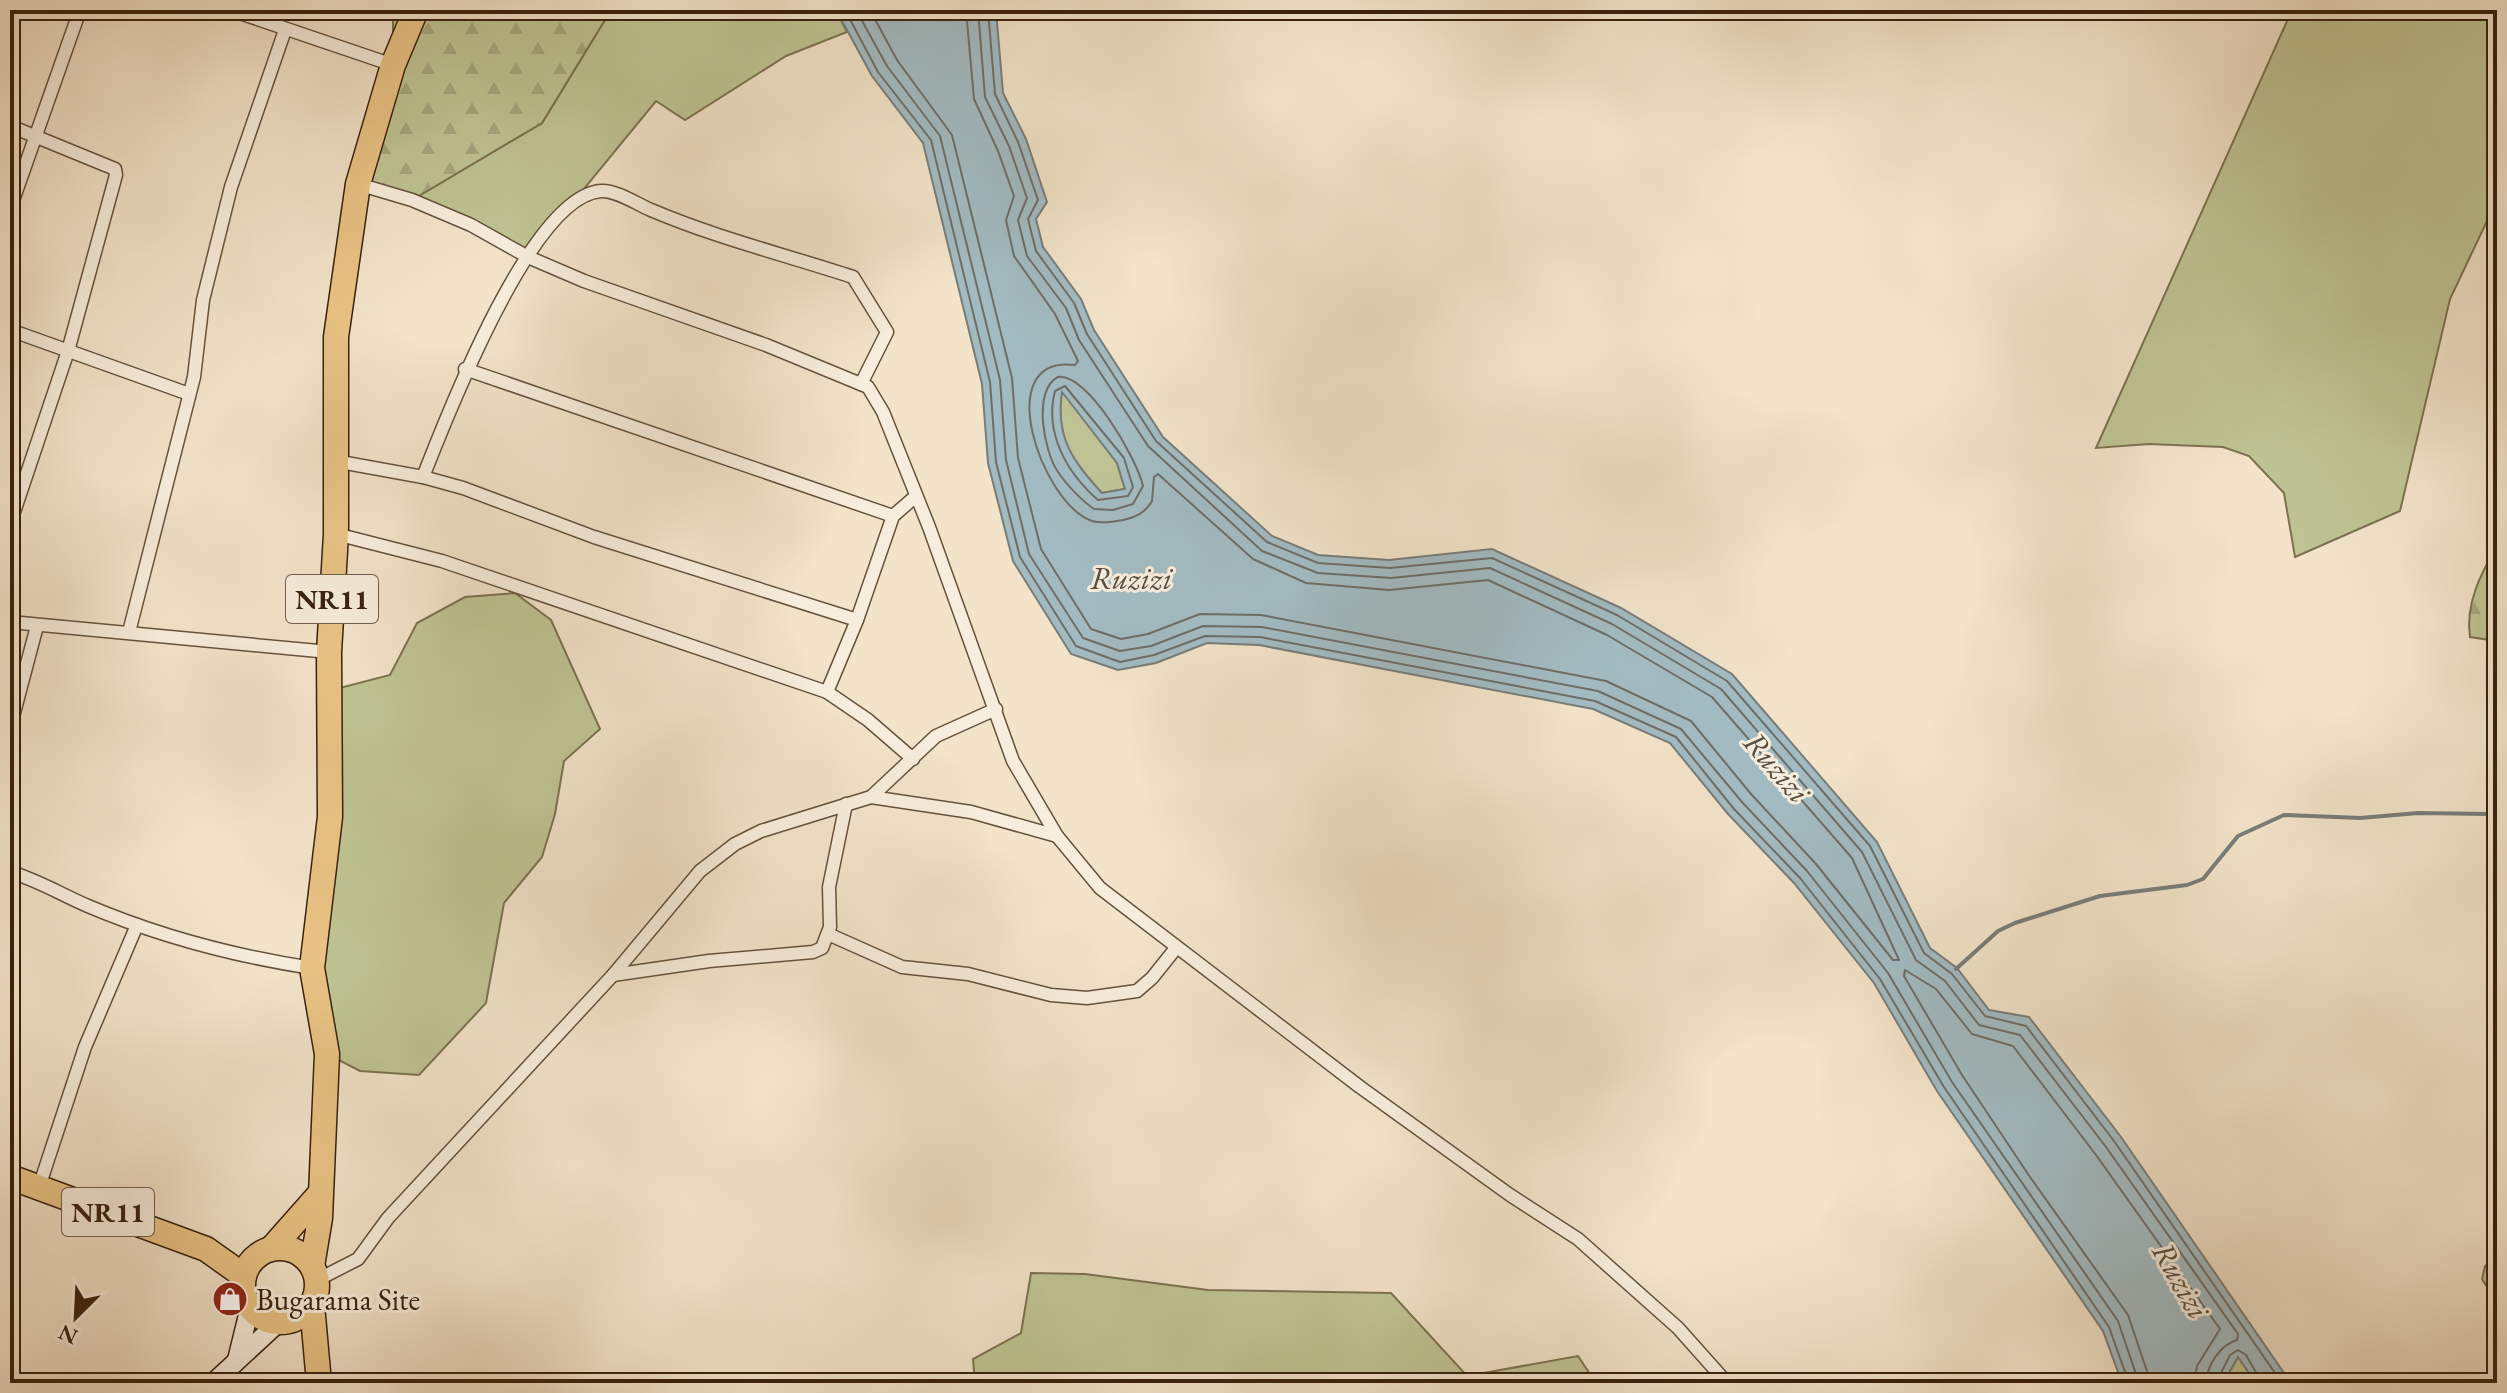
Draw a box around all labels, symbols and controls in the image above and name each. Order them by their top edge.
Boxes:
water label: Ruzizi [1090,557,1174,599]
road number: NR11 [286,575,378,623]
water label: Ruzizi [1734,722,1821,813]
road number: NR11 [62,1188,154,1236]
water label: Ruzizi [2142,1234,2221,1327]
north arrow [36,1277,116,1357]
shop icon: Bugarama Site [211,1280,249,1318]
place label: Bugarama Site [256,1280,420,1319]
text: N [54,1318,82,1352]

